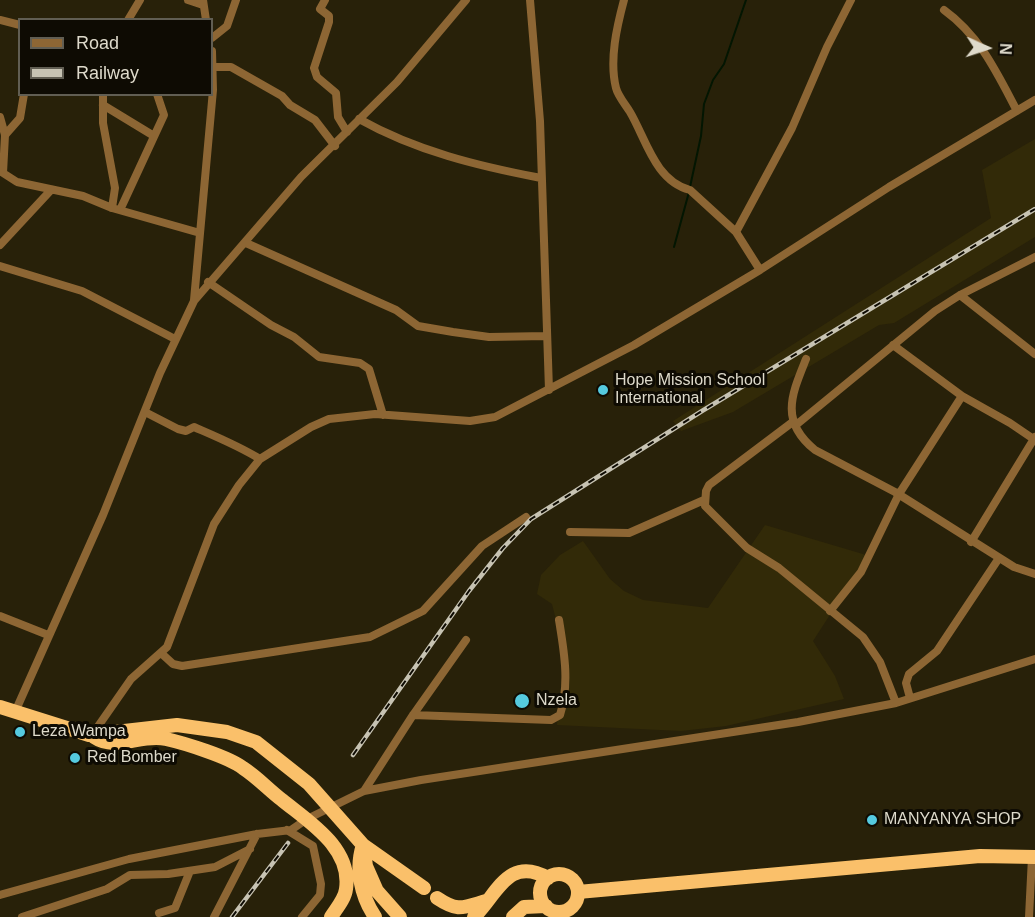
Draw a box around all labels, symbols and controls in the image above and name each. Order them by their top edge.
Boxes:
legend [18,18,213,96]
north arrow [957,18,1017,78]
text: Road [76,33,119,53]
text: N [997,43,1014,55]
text: Railway [76,63,139,83]
place label: Hope Mission School International [615,371,765,409]
marker: Hope Mission School International [596,383,610,397]
place label: Nzela [536,691,577,711]
marker: Nzela [513,692,531,710]
place label: Leza Wampa [32,722,126,742]
marker: Leza Wampa [13,725,27,739]
place label: Red Bomber [87,748,177,768]
marker: Red Bomber [68,751,82,765]
place label: MANYANYA SHOP [884,810,1021,830]
marker: MANYANYA SHOP [865,813,879,827]

